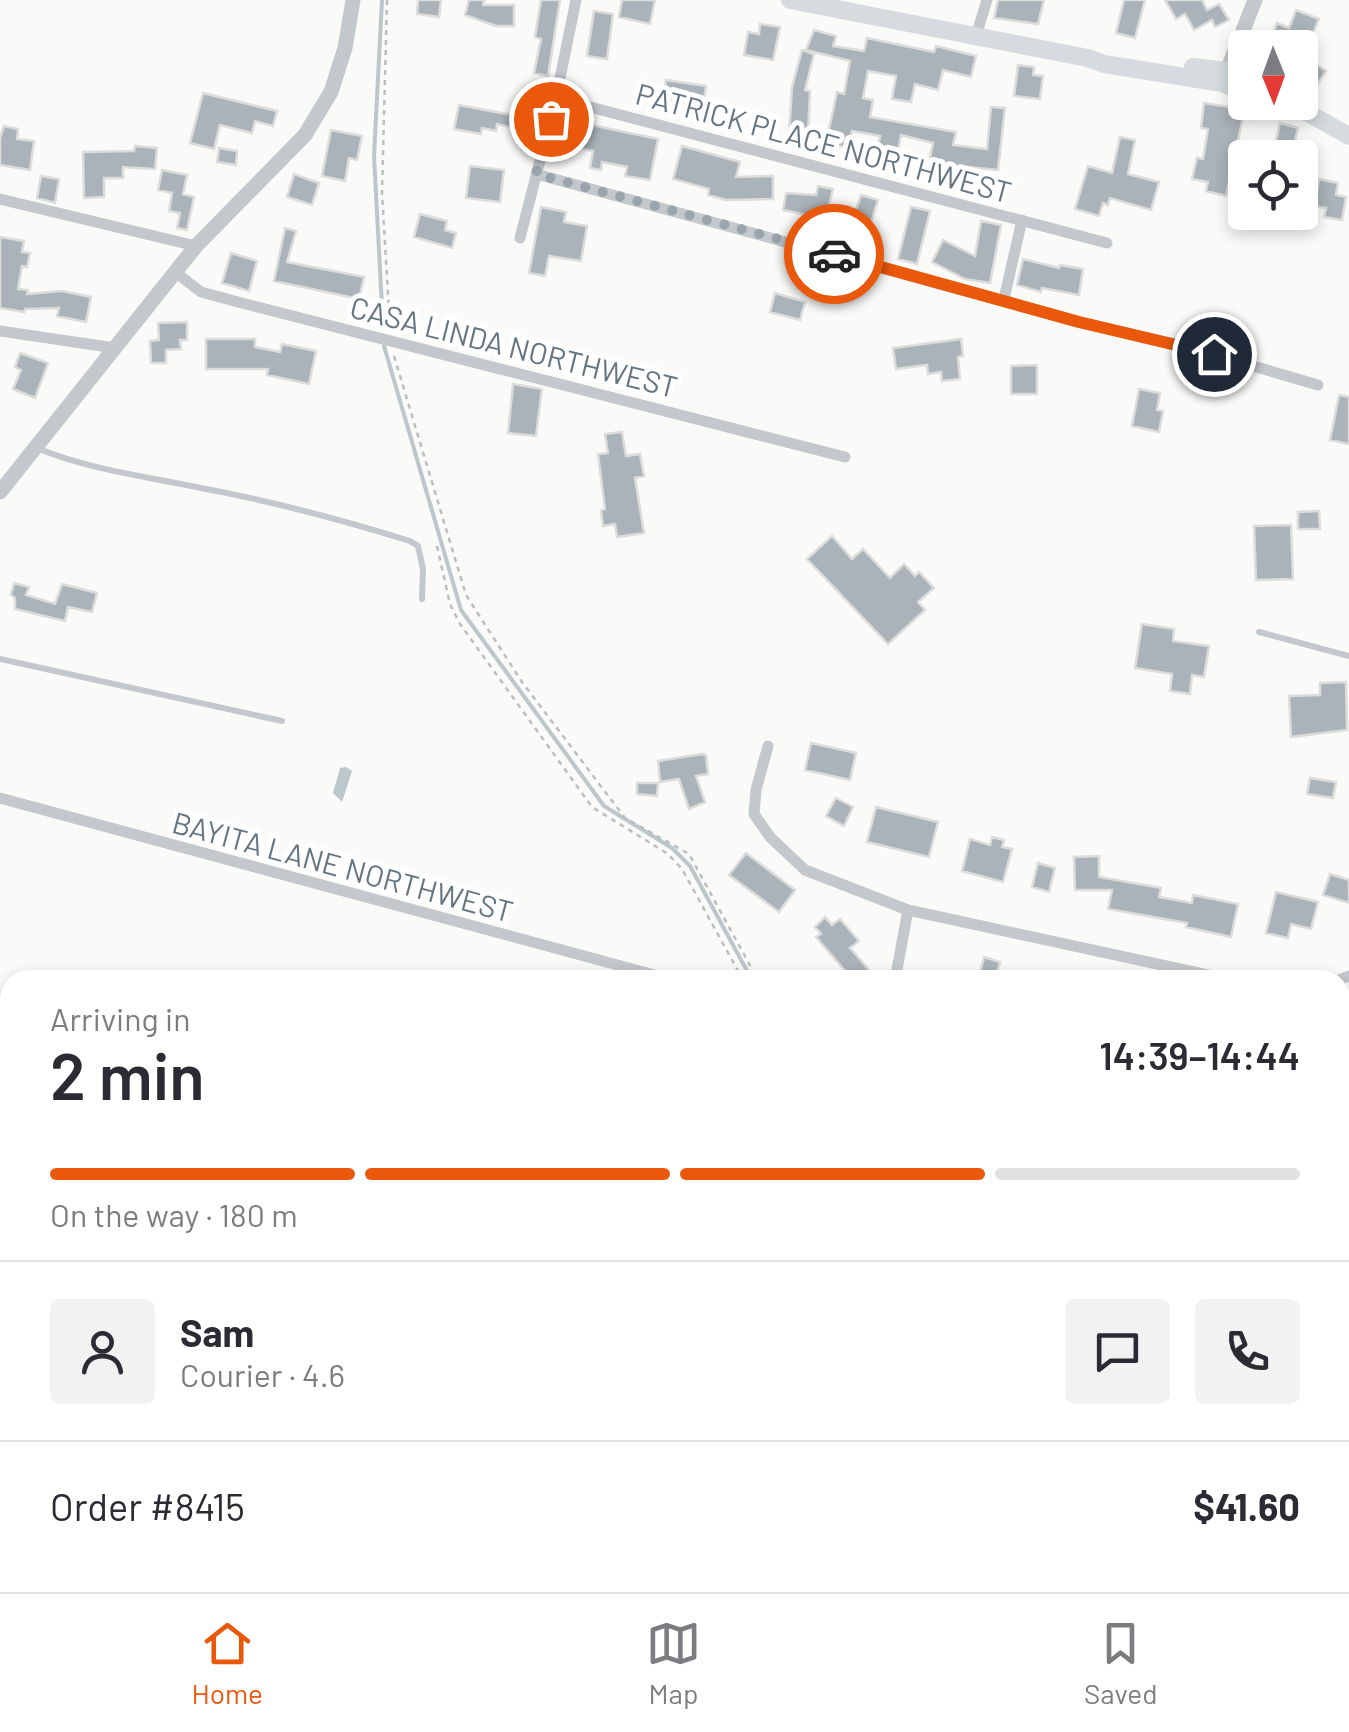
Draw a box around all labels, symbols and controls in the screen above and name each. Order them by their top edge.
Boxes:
north arrow [1228,30,1318,120]
map controls [1228,30,1318,230]
street label: PATRICK PLACE NORTHWEST [632,74,1016,210]
pin [509,77,594,162]
icon: bag [524,92,579,147]
button: locate [1228,140,1318,230]
courier [784,204,884,304]
icon: car [807,227,862,282]
street label: CASA LINDA NORTHWEST [347,288,681,404]
pin [1172,312,1257,397]
icon: home [1187,327,1242,382]
street label: BAYITA LANE NORTHWEST [169,803,517,929]
text: Arriving in [50,999,190,1037]
text: 14:39–14:44 [1099,1032,1300,1078]
text: 2 min [50,1035,205,1113]
text: On the way · 180 m [50,1195,298,1233]
button: person [50,1299,155,1404]
button: chat [1065,1299,1170,1404]
button: phone [1195,1299,1300,1404]
text: Sam [180,1309,254,1355]
text: Courier · 4.6 [180,1355,345,1393]
text: Order #8415 [50,1483,245,1529]
text: $41.60 [1193,1483,1300,1529]
tab: Home [192,1616,263,1710]
tab: Map [646,1616,701,1710]
tab: Saved [1084,1616,1157,1710]

